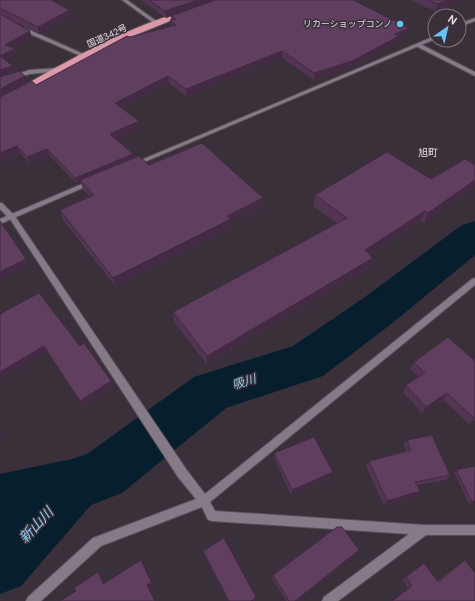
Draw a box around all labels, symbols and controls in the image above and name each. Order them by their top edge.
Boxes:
north arrow [427,8,467,48]
text: N [445,12,460,28]
place label: リカーショップコンノ [303,18,392,30]
marker: リカーショップコンノ [395,19,405,29]
street label: 国道342号 [85,21,129,51]
district label: 旭町 [418,146,438,159]
water label: 吸川 [230,370,260,393]
water label: 新山川 [15,502,58,546]

